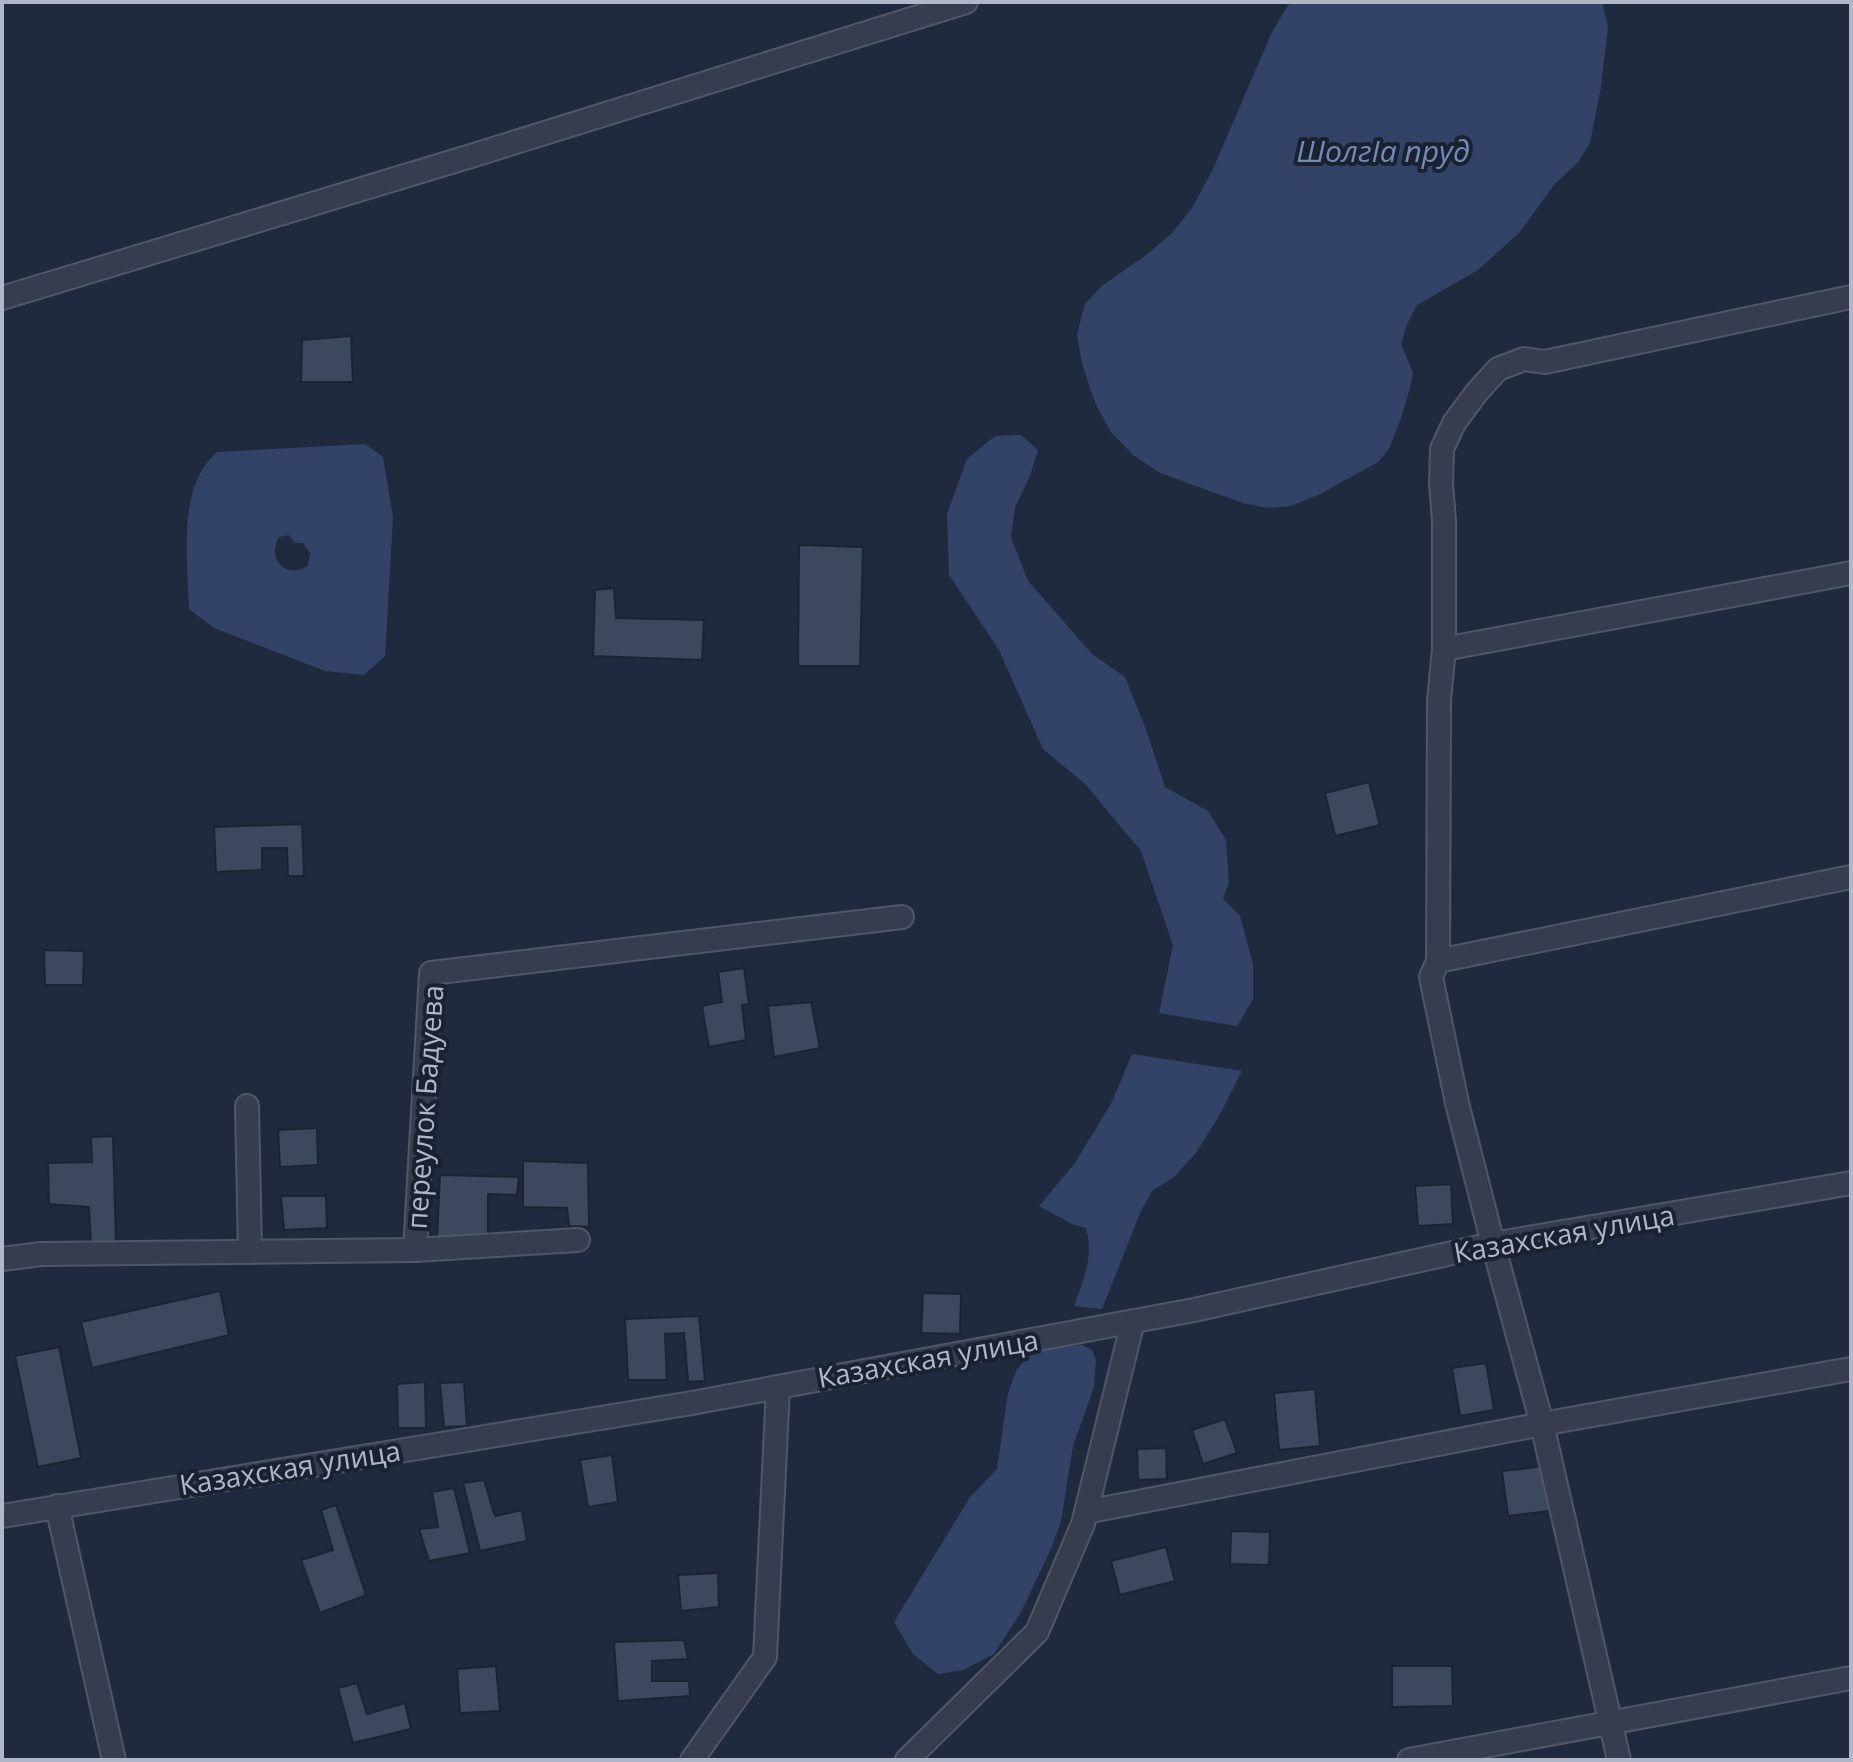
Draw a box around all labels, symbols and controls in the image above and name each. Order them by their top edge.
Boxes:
water label: ШолгIа пруд [1296,130,1470,171]
street label: переулок Бадуева [397,984,451,1230]
street label: Казахская улица [1450,1195,1677,1271]
street label: Казахская улица [814,1320,1041,1396]
street label: Казахская улица [176,1431,403,1503]

